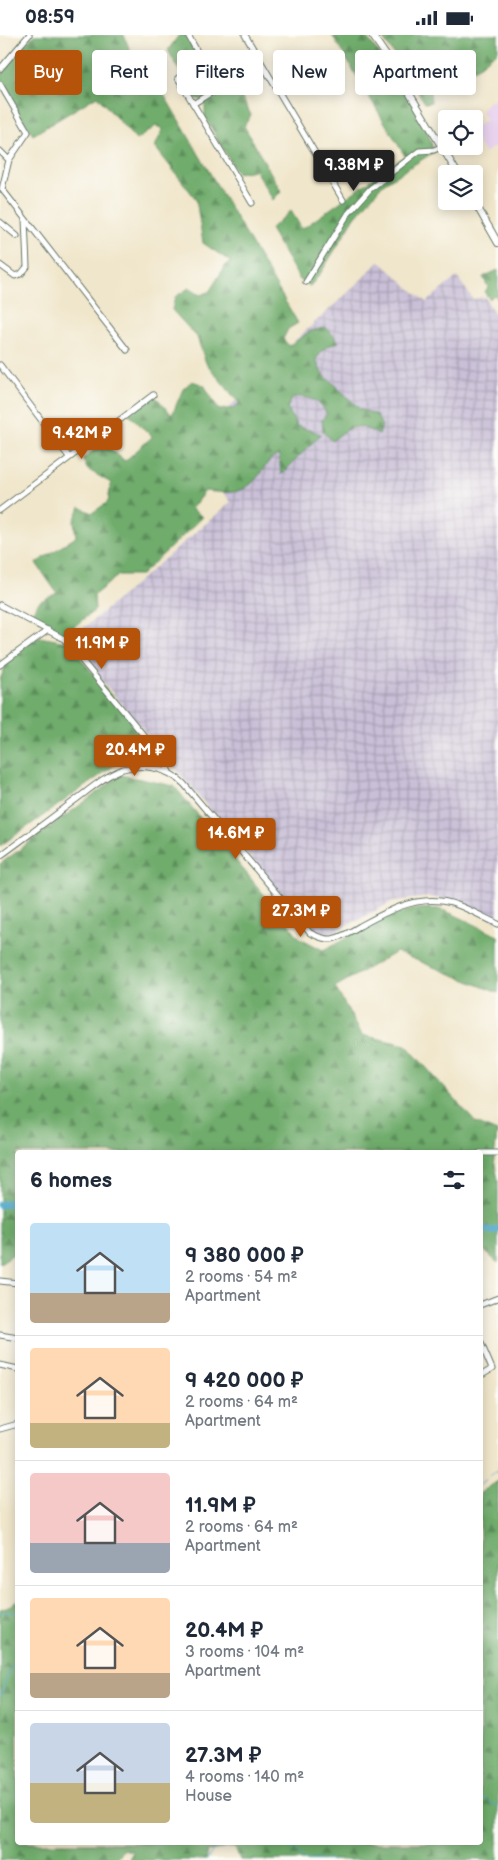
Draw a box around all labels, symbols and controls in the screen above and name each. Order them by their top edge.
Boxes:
text: 08:59 [25,6,75,29]
chip: Buy [15,50,82,95]
chip: Rent [92,50,167,95]
chip: Filters [177,50,263,95]
chip: New [273,50,345,95]
chip: Apartment [355,50,476,95]
map controls [438,110,483,210]
button: locate [438,110,483,155]
pin: 9.38M ₽ [308,149,400,192]
text: 9.38M ₽ [324,156,384,175]
button: layers [438,165,483,210]
pin: 9.42M ₽ [36,417,128,460]
text: 9.42M ₽ [52,424,112,443]
pin: 11.9M ₽ [56,627,148,670]
text: 11.9M ₽ [75,634,129,653]
pin: 20.4M ₽ [89,735,181,777]
text: 20.4M ₽ [105,741,165,760]
pin: 14.6M ₽ [190,817,282,860]
text: 14.6M ₽ [208,824,264,843]
pin: 27.3M ₽ [255,895,347,938]
text: 27.3M ₽ [272,902,330,921]
icon: filters [440,1166,468,1194]
text: 6 homes [30,1168,112,1193]
icon: home [70,1243,130,1303]
text: 9 380 000 ₽ [185,1243,304,1268]
text: 2 rooms · 54 m² [185,1268,297,1287]
text: Apartment [185,1287,261,1306]
icon: home [70,1368,130,1428]
text: 9 420 000 ₽ [185,1368,303,1393]
text: 2 rooms · 64 m² [185,1393,298,1412]
text: Apartment [185,1412,261,1431]
icon: home [70,1493,130,1553]
text: 11.9M ₽ [185,1493,256,1518]
text: 2 rooms · 64 m² [185,1518,298,1537]
text: Apartment [185,1537,261,1556]
icon: home [70,1618,130,1678]
text: 20.4M ₽ [185,1618,263,1643]
text: 3 rooms · 104 m² [185,1643,304,1662]
text: Apartment [185,1662,261,1681]
icon: home [70,1743,130,1803]
text: 27.3M ₽ [185,1743,262,1768]
text: 4 rooms · 140 m² [185,1768,304,1787]
text: House [185,1787,232,1806]

